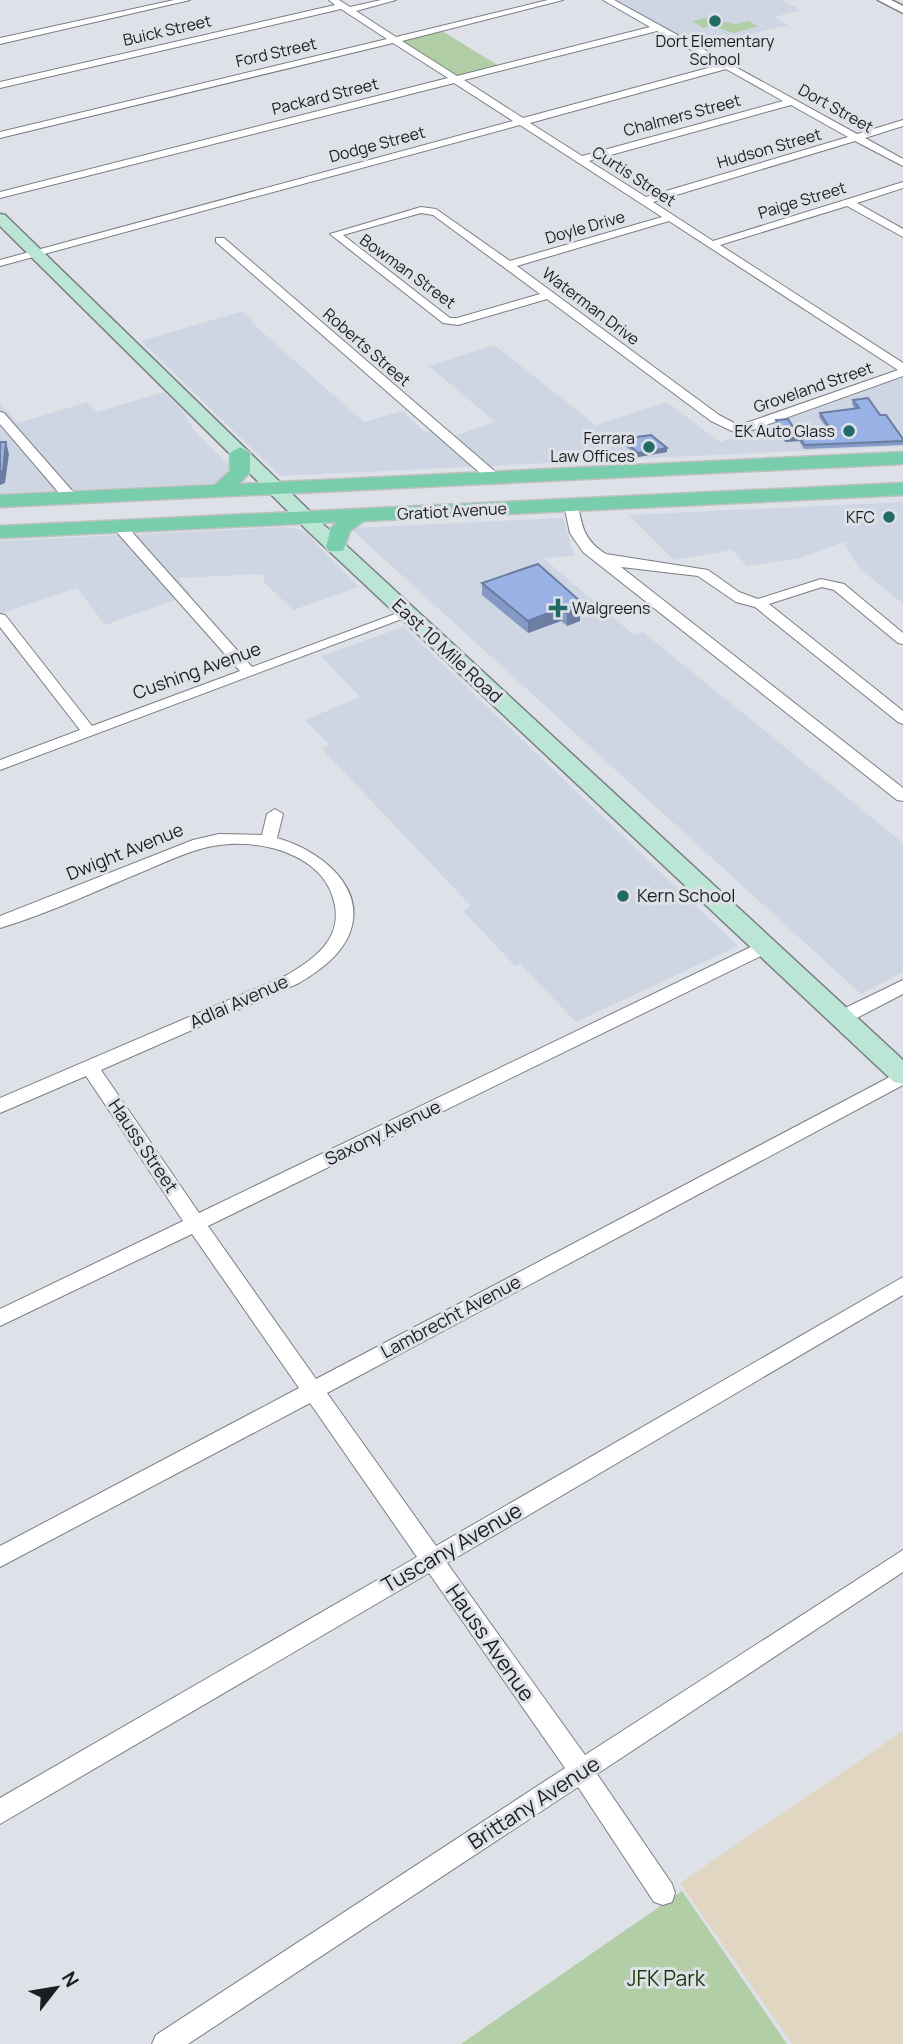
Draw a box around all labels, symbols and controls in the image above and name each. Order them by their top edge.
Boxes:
street label: Buick Street [121,9,213,51]
marker: Dort Elementary School [707,13,723,29]
place label: Dort Elementary School [655,30,775,70]
street label: Ford Street [233,32,319,72]
street label: Packard Street [269,72,381,120]
street label: Dort Street [795,78,877,138]
street label: Chalmers Street [621,89,743,141]
street label: Dodge Street [326,121,428,167]
street label: Hudson Street [714,123,824,173]
street label: Curtis Street [588,141,680,211]
street label: Paige Street [755,176,849,224]
street label: Doyle Drive [543,205,627,249]
street label: Bowman Street [356,229,460,313]
street label: Waterman Drive [538,262,644,350]
street label: Roberts Street [319,303,415,391]
street label: Groveland Street [750,356,876,418]
place label: EK Auto Glass [734,420,835,442]
marker: EK Auto Glass [841,423,857,439]
place label: Ferrara Law Offices [550,427,635,467]
marker: Ferrara Law Offices [641,439,657,455]
street label: Gratiot Avenue [397,497,507,525]
place label: KFC [846,506,875,528]
marker: KFC [881,509,897,525]
street label: East 10 Mile Road [387,593,508,708]
place label: Walgreens [572,597,650,619]
marker: Walgreens [550,600,566,616]
street label: Cushing Avenue [129,636,264,704]
street label: Dwight Avenue [63,817,187,885]
place label: Kern School [637,883,736,907]
marker: Kern School [615,888,631,904]
street label: Adlai Avenue [185,969,292,1034]
street label: Hauss Street [104,1094,184,1197]
street label: Saxony Avenue [321,1094,444,1170]
street label: Lambrecht Avenue [376,1269,525,1363]
street label: Tuscany Avenue [376,1496,527,1599]
street label: Hauss Avenue [440,1578,541,1706]
street label: Brittany Avenue [462,1749,605,1855]
north arrow [21,1953,91,2023]
park label: JFK Park [627,1964,706,1992]
text: N [56,1967,85,1992]

